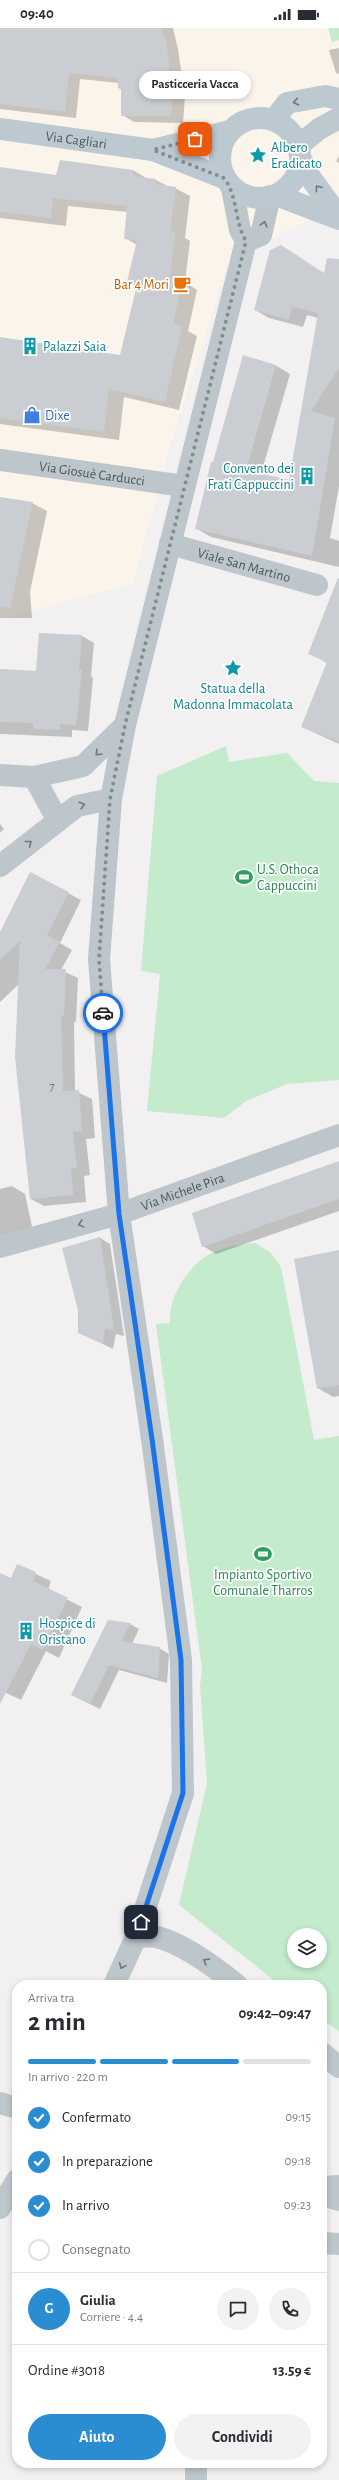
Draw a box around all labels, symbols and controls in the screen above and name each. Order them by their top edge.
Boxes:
text: 09:40 [20,6,54,21]
callout: Pasticceria Vacca [139,71,251,99]
text: Pasticceria Vacca [151,78,239,91]
one-way arrow [293,97,299,105]
pin [178,122,212,156]
icon: bag [184,128,206,150]
street label: Via Cagliari [45,129,108,152]
place label: Albero Eradicato [271,141,322,171]
place icon: Albero Eradicato [248,145,268,165]
one-way arrow [315,185,323,192]
one-way arrow [259,221,268,228]
cafe icon: Bar 4 Mori [172,274,192,294]
place label: Bar 4 Mori [114,278,169,292]
building icon: Palazzi Saia [20,336,40,356]
place label: Palazzi Saia [43,340,107,354]
shop icon: Dixe [22,405,42,425]
place label: Dixe [45,409,70,423]
street label: Via Giosuè Carducci [38,460,146,488]
place label: Convento dei Frati Cappuccini [208,462,294,492]
building icon: Convento dei Frati Cappuccini [297,466,317,486]
street label: Viale San Martino [196,546,292,585]
place icon: Statua della Madonna Immacolata [223,658,243,678]
place label: Statua della Madonna Immacolata [173,682,293,712]
one-way arrow [95,748,103,756]
one-way arrow [79,802,86,810]
one-way arrow [25,841,32,848]
place label: U.S. Othoca Cappuccini [257,863,319,893]
sports icon: U.S. Othoca Cappuccini [234,867,254,887]
courier [83,993,123,1033]
icon: car [92,1002,114,1024]
house number: 7 [49,1080,55,1092]
street label: Via Michele Pira [139,1171,227,1213]
one-way arrow [78,1220,84,1228]
sports icon: Impianto Sportivo Comunale Tharros [253,1544,273,1564]
place label: Impianto Sportivo Comunale Tharros [213,1568,313,1598]
place label: Hospice di Oristano [39,1617,96,1647]
building icon: Hospice di Oristano [16,1621,36,1641]
pin [124,1905,158,1939]
icon: home [130,1911,152,1933]
map controls [287,1928,327,1968]
button: layers [287,1928,327,1968]
one-way arrow [203,1959,210,1966]
one-way arrow [119,1963,127,1970]
text: Arriva tra [28,1992,75,2005]
text: 09:42–09:47 [238,2006,311,2021]
text: 2 min [28,2009,86,2035]
text: In arrivo · 220 m [28,2071,108,2084]
icon: check [28,2107,50,2129]
text: Confermato [62,2110,131,2125]
text: 09:15 [285,2111,311,2124]
icon: check [28,2151,50,2173]
text: In preparazione [62,2154,153,2169]
text: 09:18 [284,2155,311,2168]
icon: check [28,2195,50,2217]
text: In arrivo [62,2198,110,2213]
text: 09:23 [284,2199,311,2212]
text: Consegnato [62,2242,131,2257]
button: chat [217,2288,259,2330]
button: phone [269,2288,311,2330]
text: Giulia [80,2293,116,2308]
text: G [45,2301,53,2316]
text: Corriere · 4.4 [80,2311,143,2324]
text: Ordine #3018 [28,2363,105,2378]
text: 13.59 € [273,2363,311,2378]
button: Aiuto [28,2414,166,2460]
button: Condividi [174,2414,311,2460]

